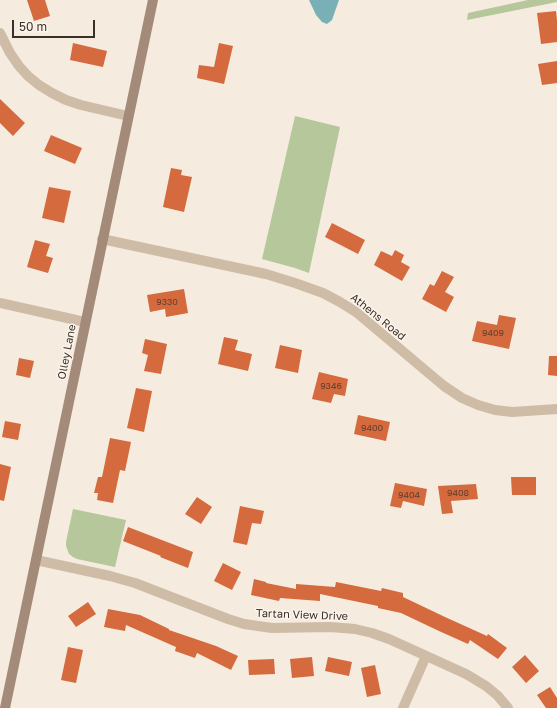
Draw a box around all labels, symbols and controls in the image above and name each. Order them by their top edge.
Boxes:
scale bar [14,12,97,38]
text: 50 m [19,19,47,34]
street label: Athens Road [348,291,408,343]
house number: 9330 [156,297,178,307]
street label: Olley Lane [55,323,79,381]
house number: 9409 [482,328,504,338]
house number: 9346 [320,381,342,391]
house number: 9400 [361,423,383,433]
house number: 9408 [447,488,469,498]
house number: 9404 [398,490,420,500]
street label: Tartan View Drive [256,607,348,623]

